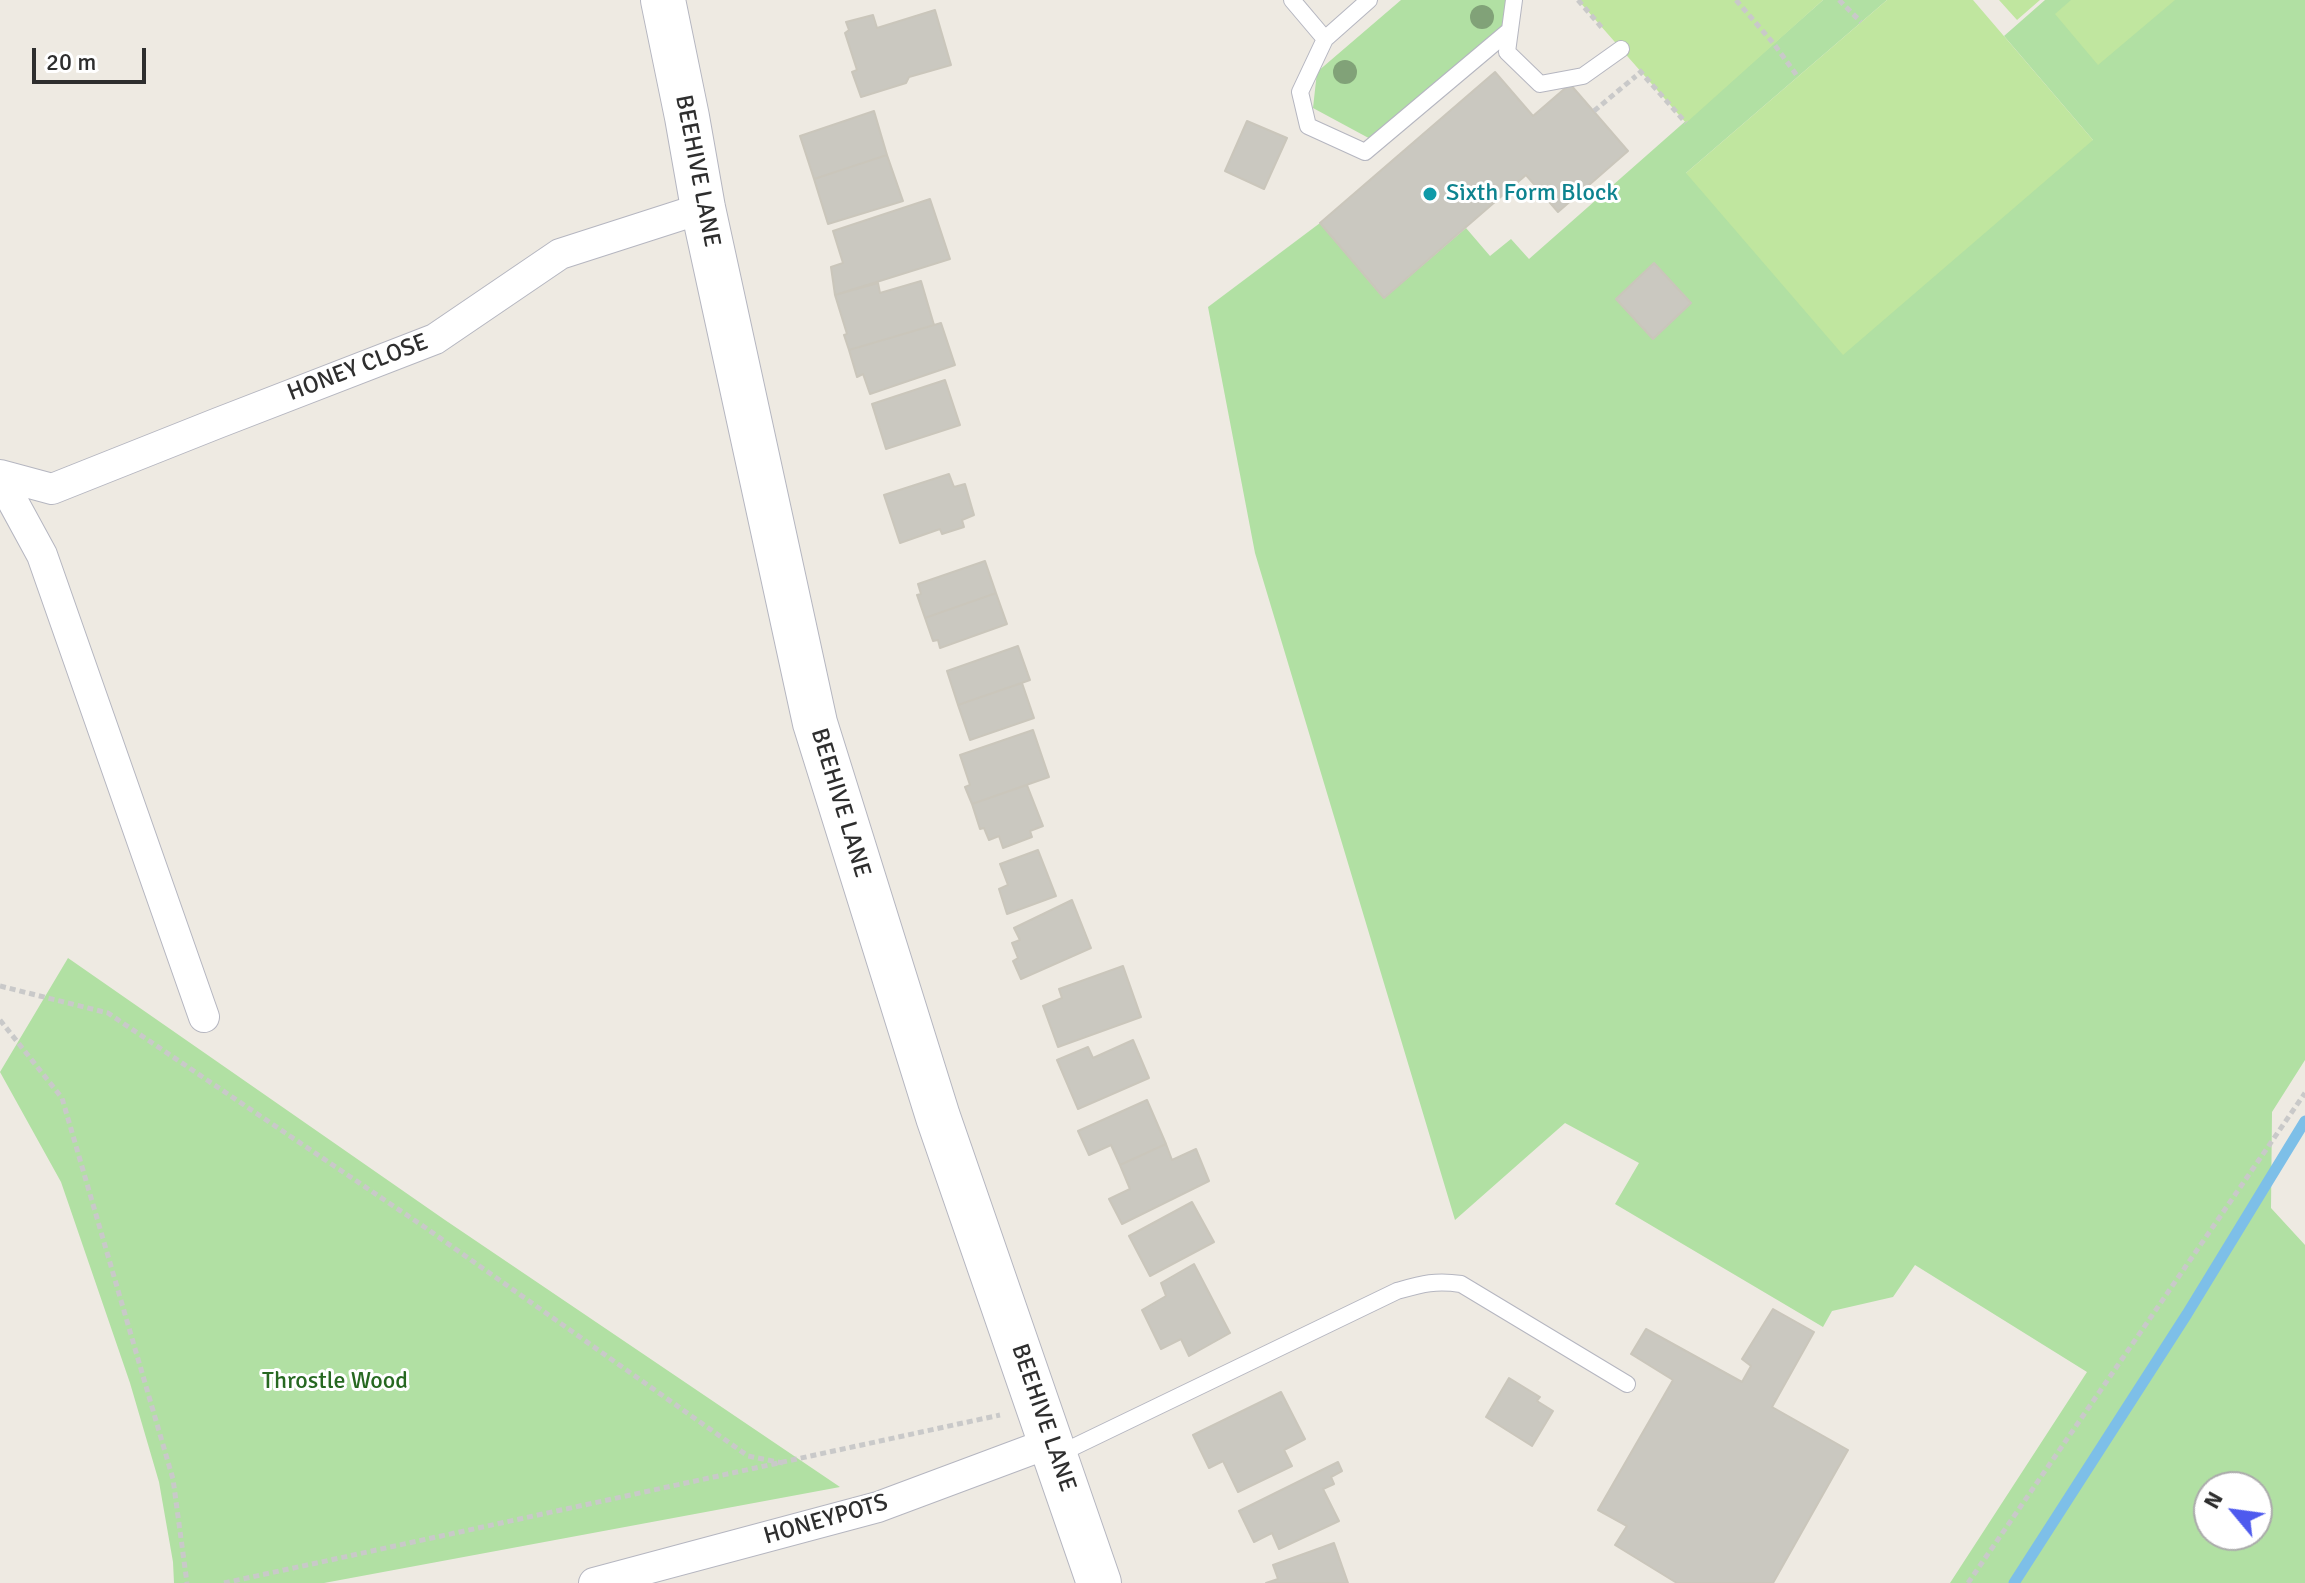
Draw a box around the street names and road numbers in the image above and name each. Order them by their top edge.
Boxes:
street label: BEEHIVE LANE [668,92,726,250]
street label: HONEY CLOSE [284,328,432,408]
street label: BEEHIVE LANE [804,725,876,881]
street label: BEEHIVE LANE [1004,1340,1082,1496]
street label: HONEYPOTS [761,1489,891,1551]

